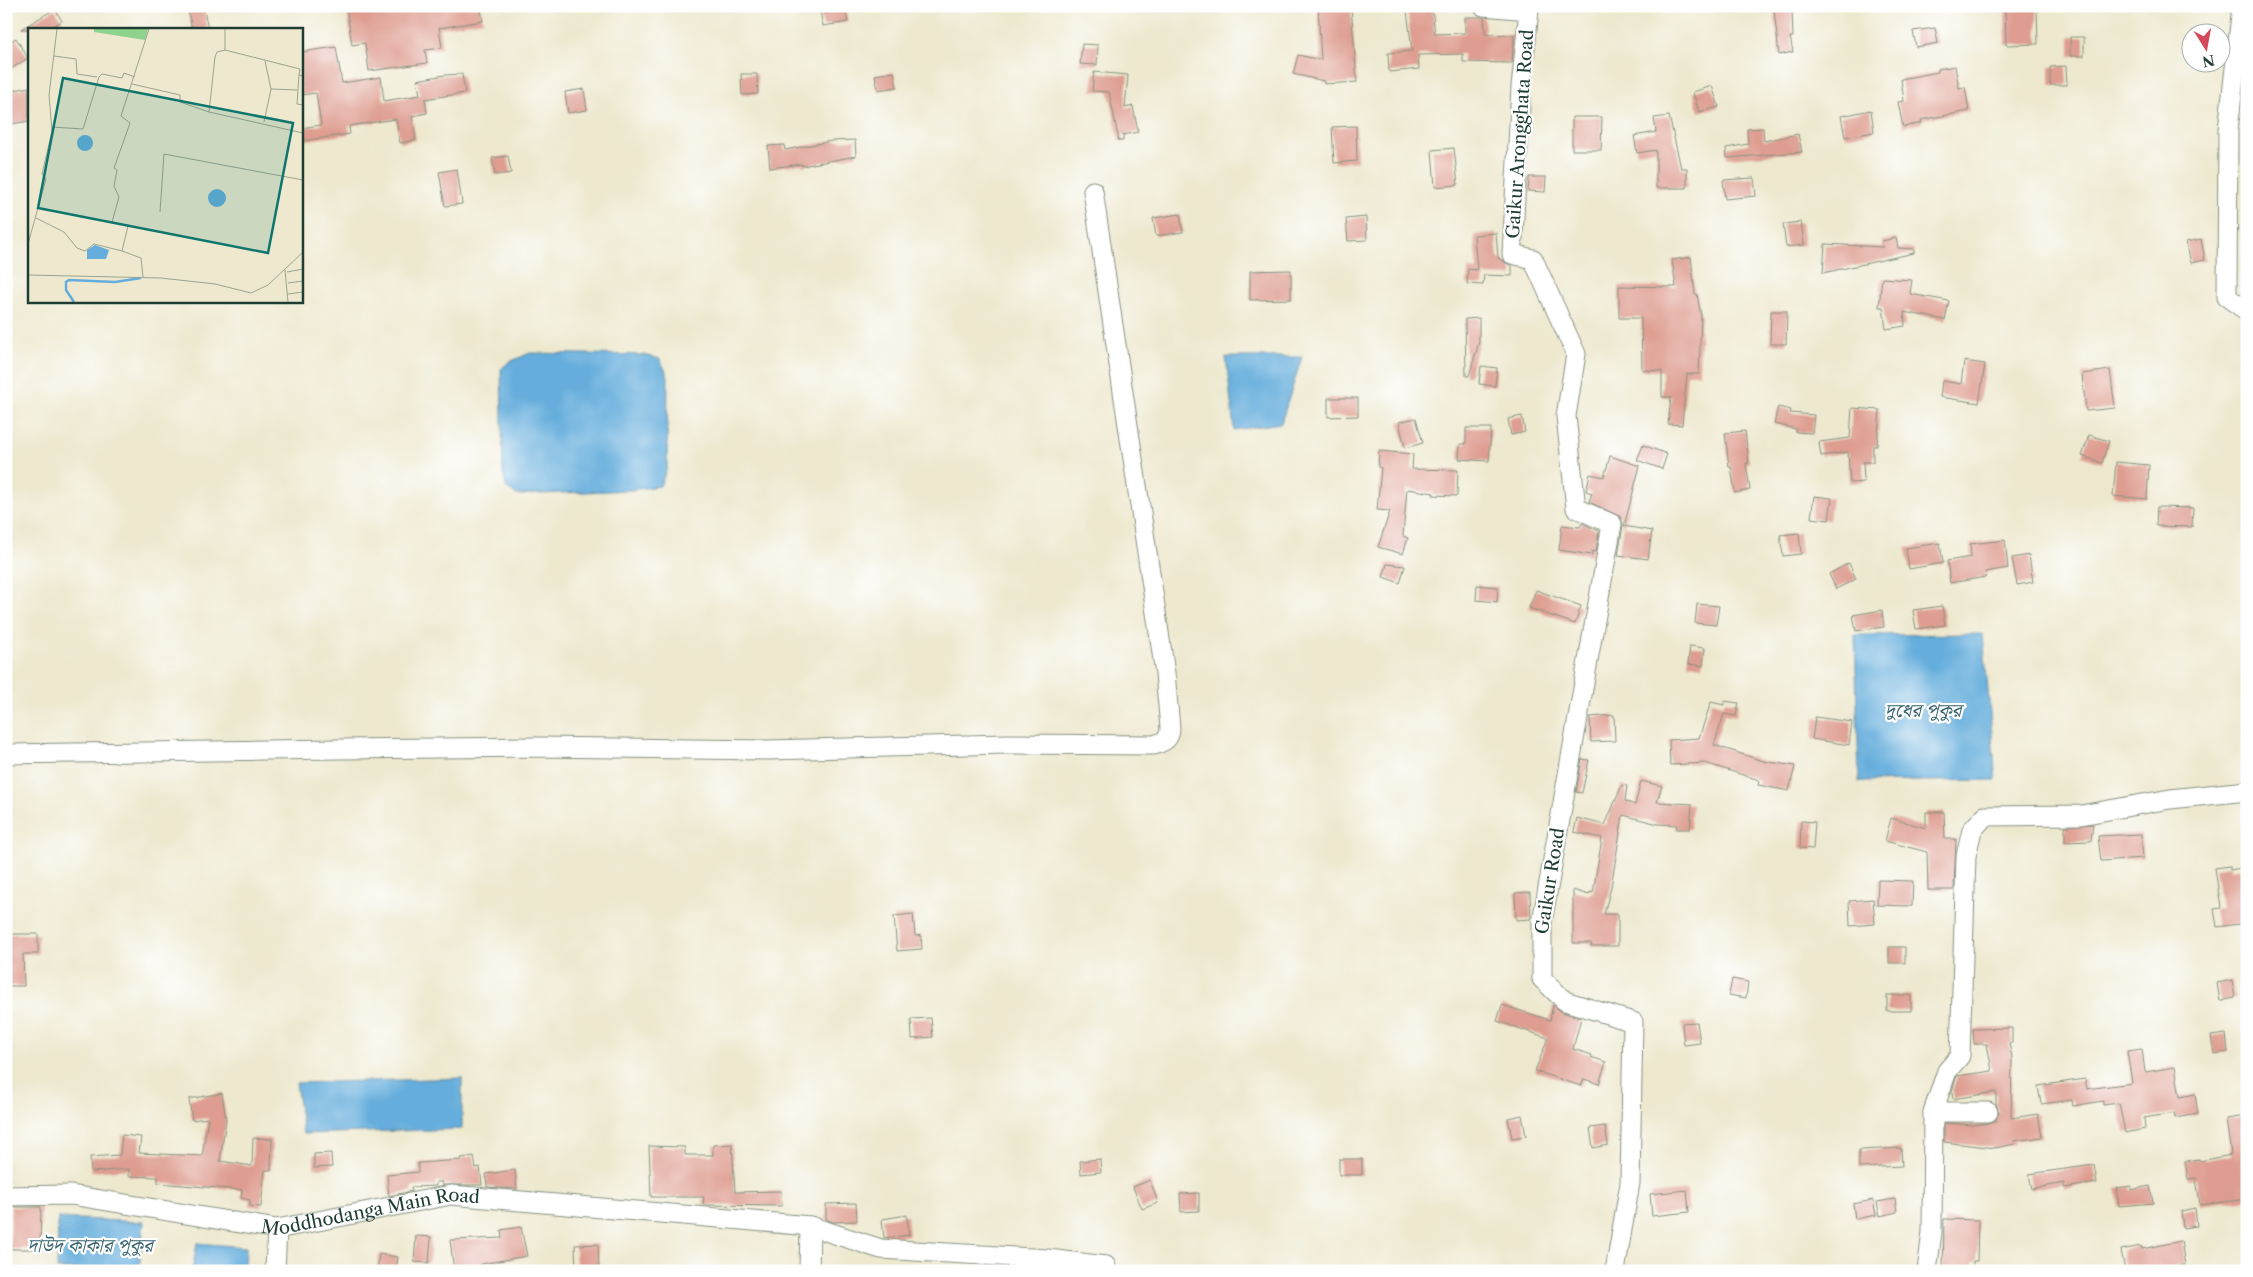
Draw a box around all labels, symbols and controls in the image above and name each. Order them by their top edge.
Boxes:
north arrow [2180,22,2230,72]
inset map [28,28,302,302]
street label: Gaikur Arongghata Road [1502,29,1538,239]
text: N [2201,51,2216,71]
water label: দুধের পুকুর [1885,699,1965,722]
street label: Gaikur Road [1531,826,1569,936]
street label: Moddhodanga Main Road [260,1184,481,1240]
water label: দাউদ কাকার পুকুর [27,1234,156,1257]

